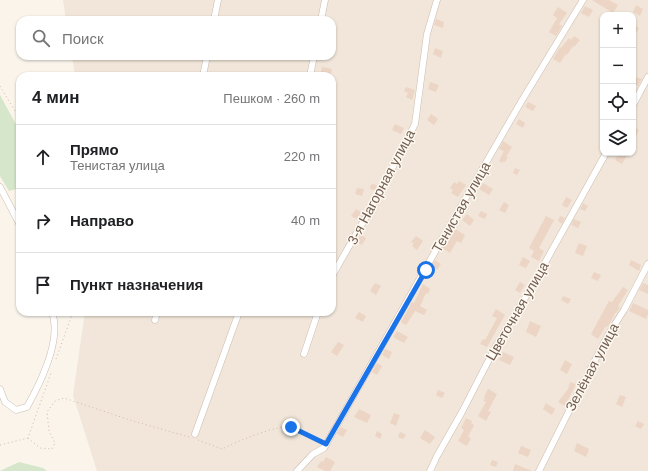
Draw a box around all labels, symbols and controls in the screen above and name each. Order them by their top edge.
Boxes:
map controls [600,12,636,156]
button: + [600,12,636,48]
search box [16,16,336,60]
icon: search [30,27,52,49]
text: Поиск [62,30,104,47]
button: − [600,48,636,84]
button: locate [600,84,636,120]
text: 4 мин [32,88,79,107]
text: Пешком · 260 m [223,91,320,106]
button: layers [600,120,636,156]
street label: 3-я Нагорная улица [344,127,418,247]
text: Прямо [70,141,119,158]
icon: ahead [32,146,54,168]
text: 220 m [284,149,320,164]
text: Тенистая улица [70,158,165,173]
street label: Тенистая улица [429,159,494,255]
icon: right [32,210,54,232]
text: Направо [70,212,134,229]
text: 40 m [291,213,320,228]
street label: Цветочная улица [482,259,552,363]
route start [417,261,435,279]
icon: arrive [32,274,54,296]
text: Пункт назначения [70,276,203,293]
street label: Зелёная улица [562,320,622,414]
route end [282,418,300,436]

